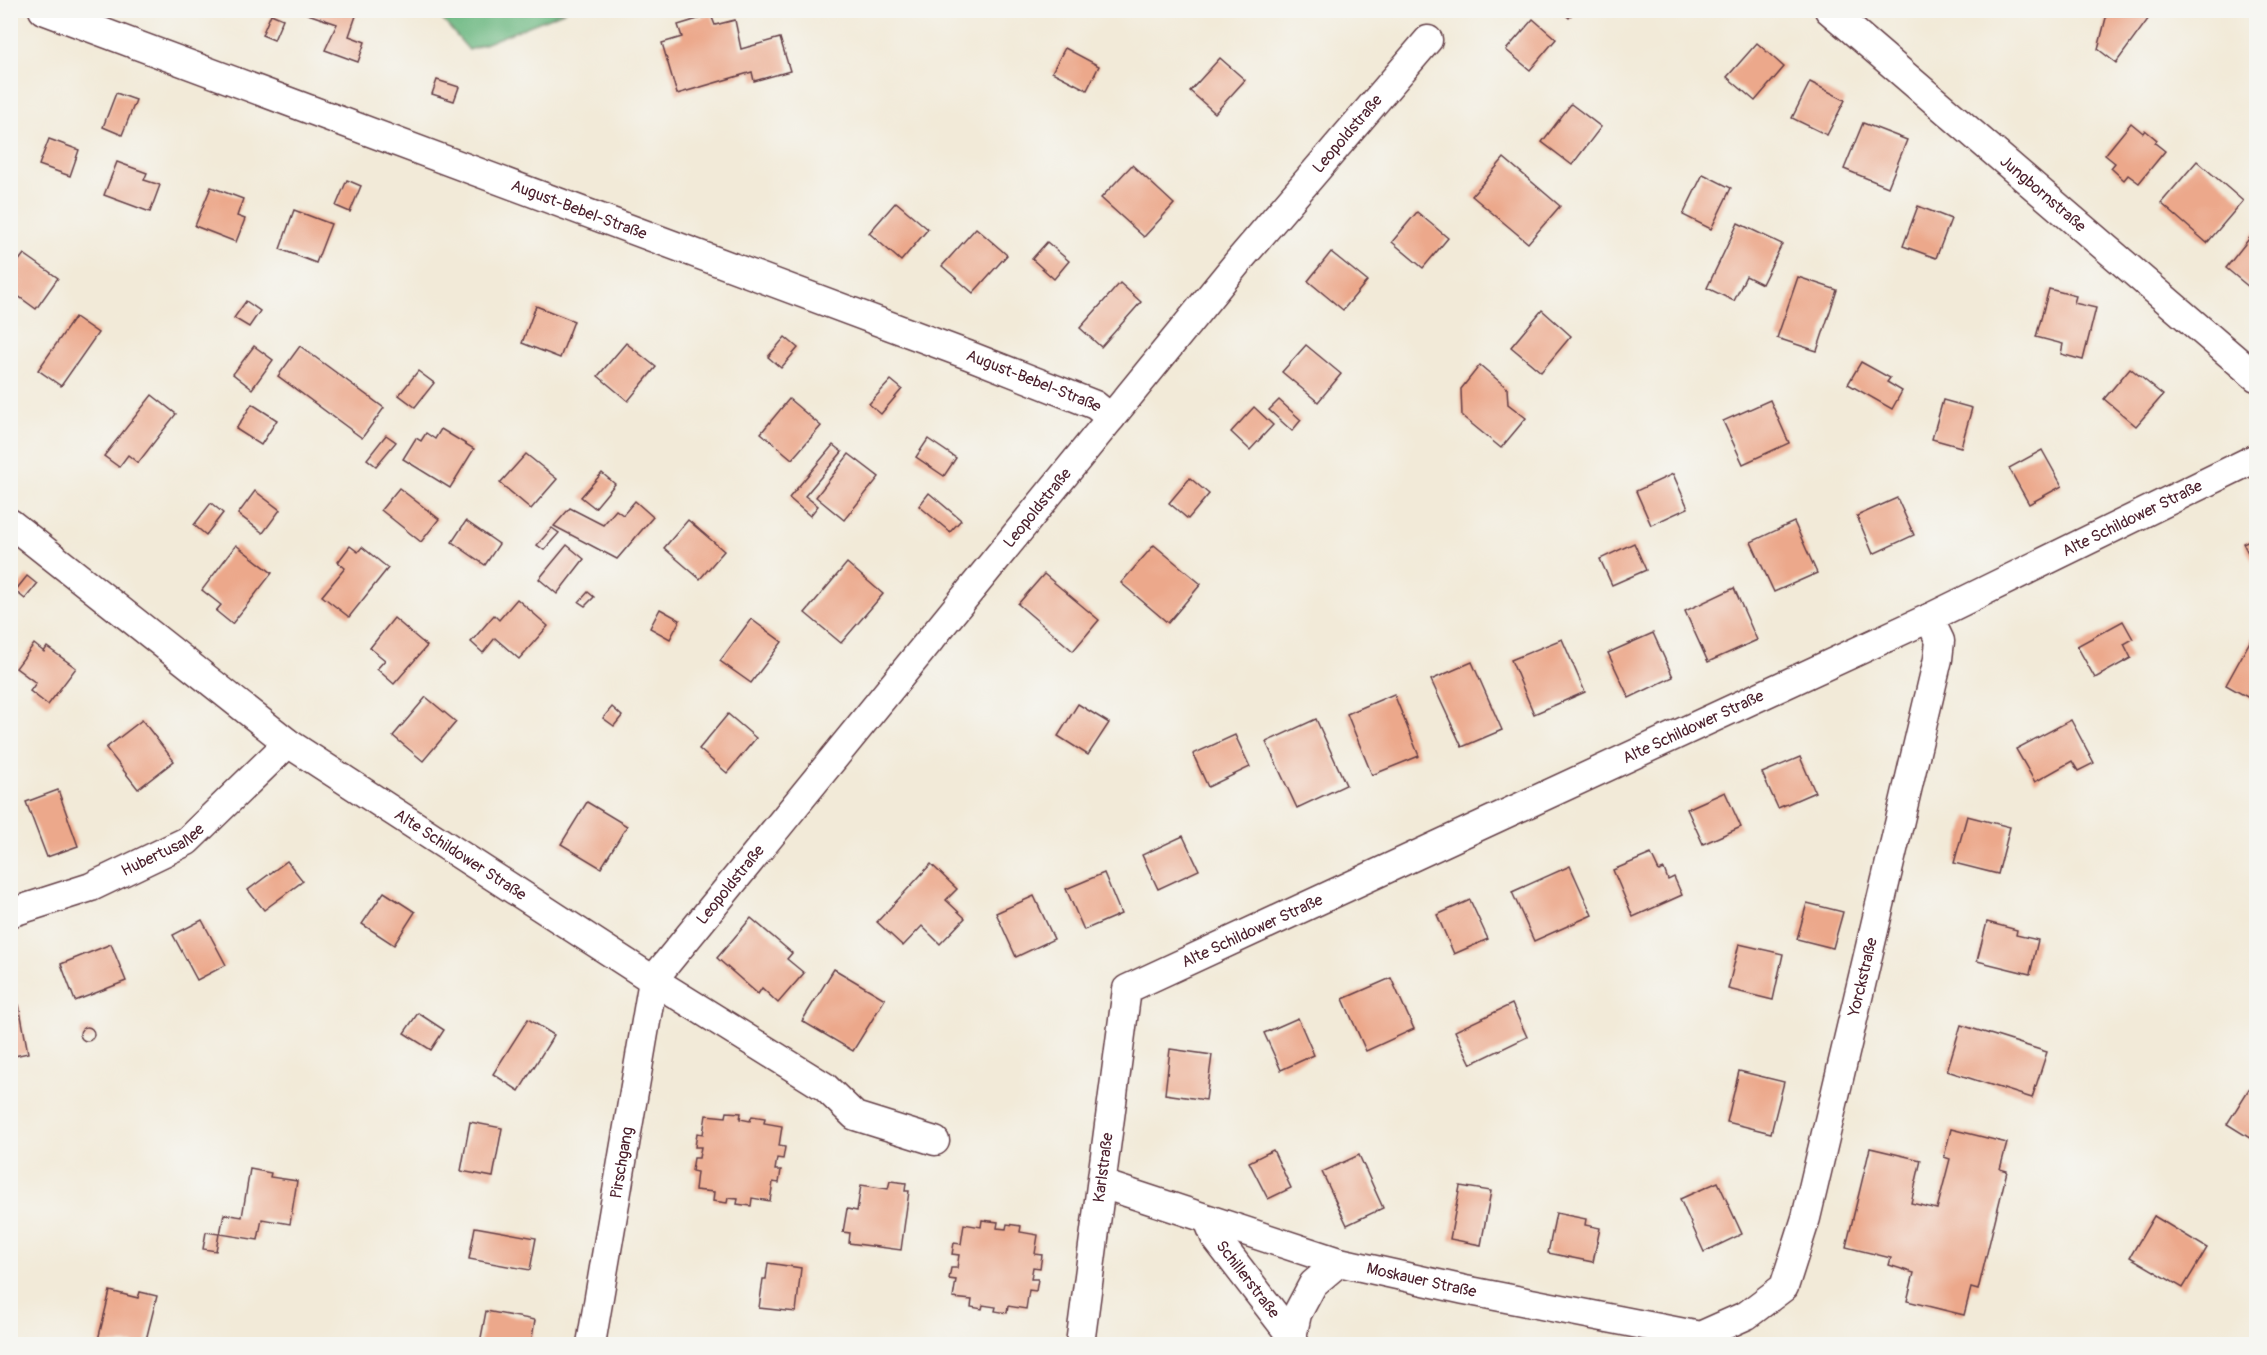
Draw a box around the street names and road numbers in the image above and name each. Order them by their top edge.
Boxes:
street label: Leopoldstraße [1308,90,1387,177]
street label: Jungbornstraße [1996,151,2090,236]
street label: August-Bebel-Straße [508,175,650,244]
street label: August-Bebel-Straße [964,345,1106,417]
street label: Leopoldstraße [999,464,1076,552]
street label: Alte Schildower Straße [2059,476,2206,561]
street label: Alte Schildower Straße [1619,686,1767,768]
street label: Alte Schildower Straße [391,805,530,905]
street label: Hubertusallee [118,819,209,881]
street label: Leopoldstraße [692,841,769,929]
street label: Alte Schildower Straße [1178,890,1326,972]
street label: Yorckstraße [1844,935,1882,1019]
street label: Pirschgang [606,1125,638,1200]
street label: Karlstraße [1089,1131,1118,1204]
street label: Schillerstraße [1212,1237,1284,1322]
street label: Moskauer Straße [1365,1258,1478,1302]

